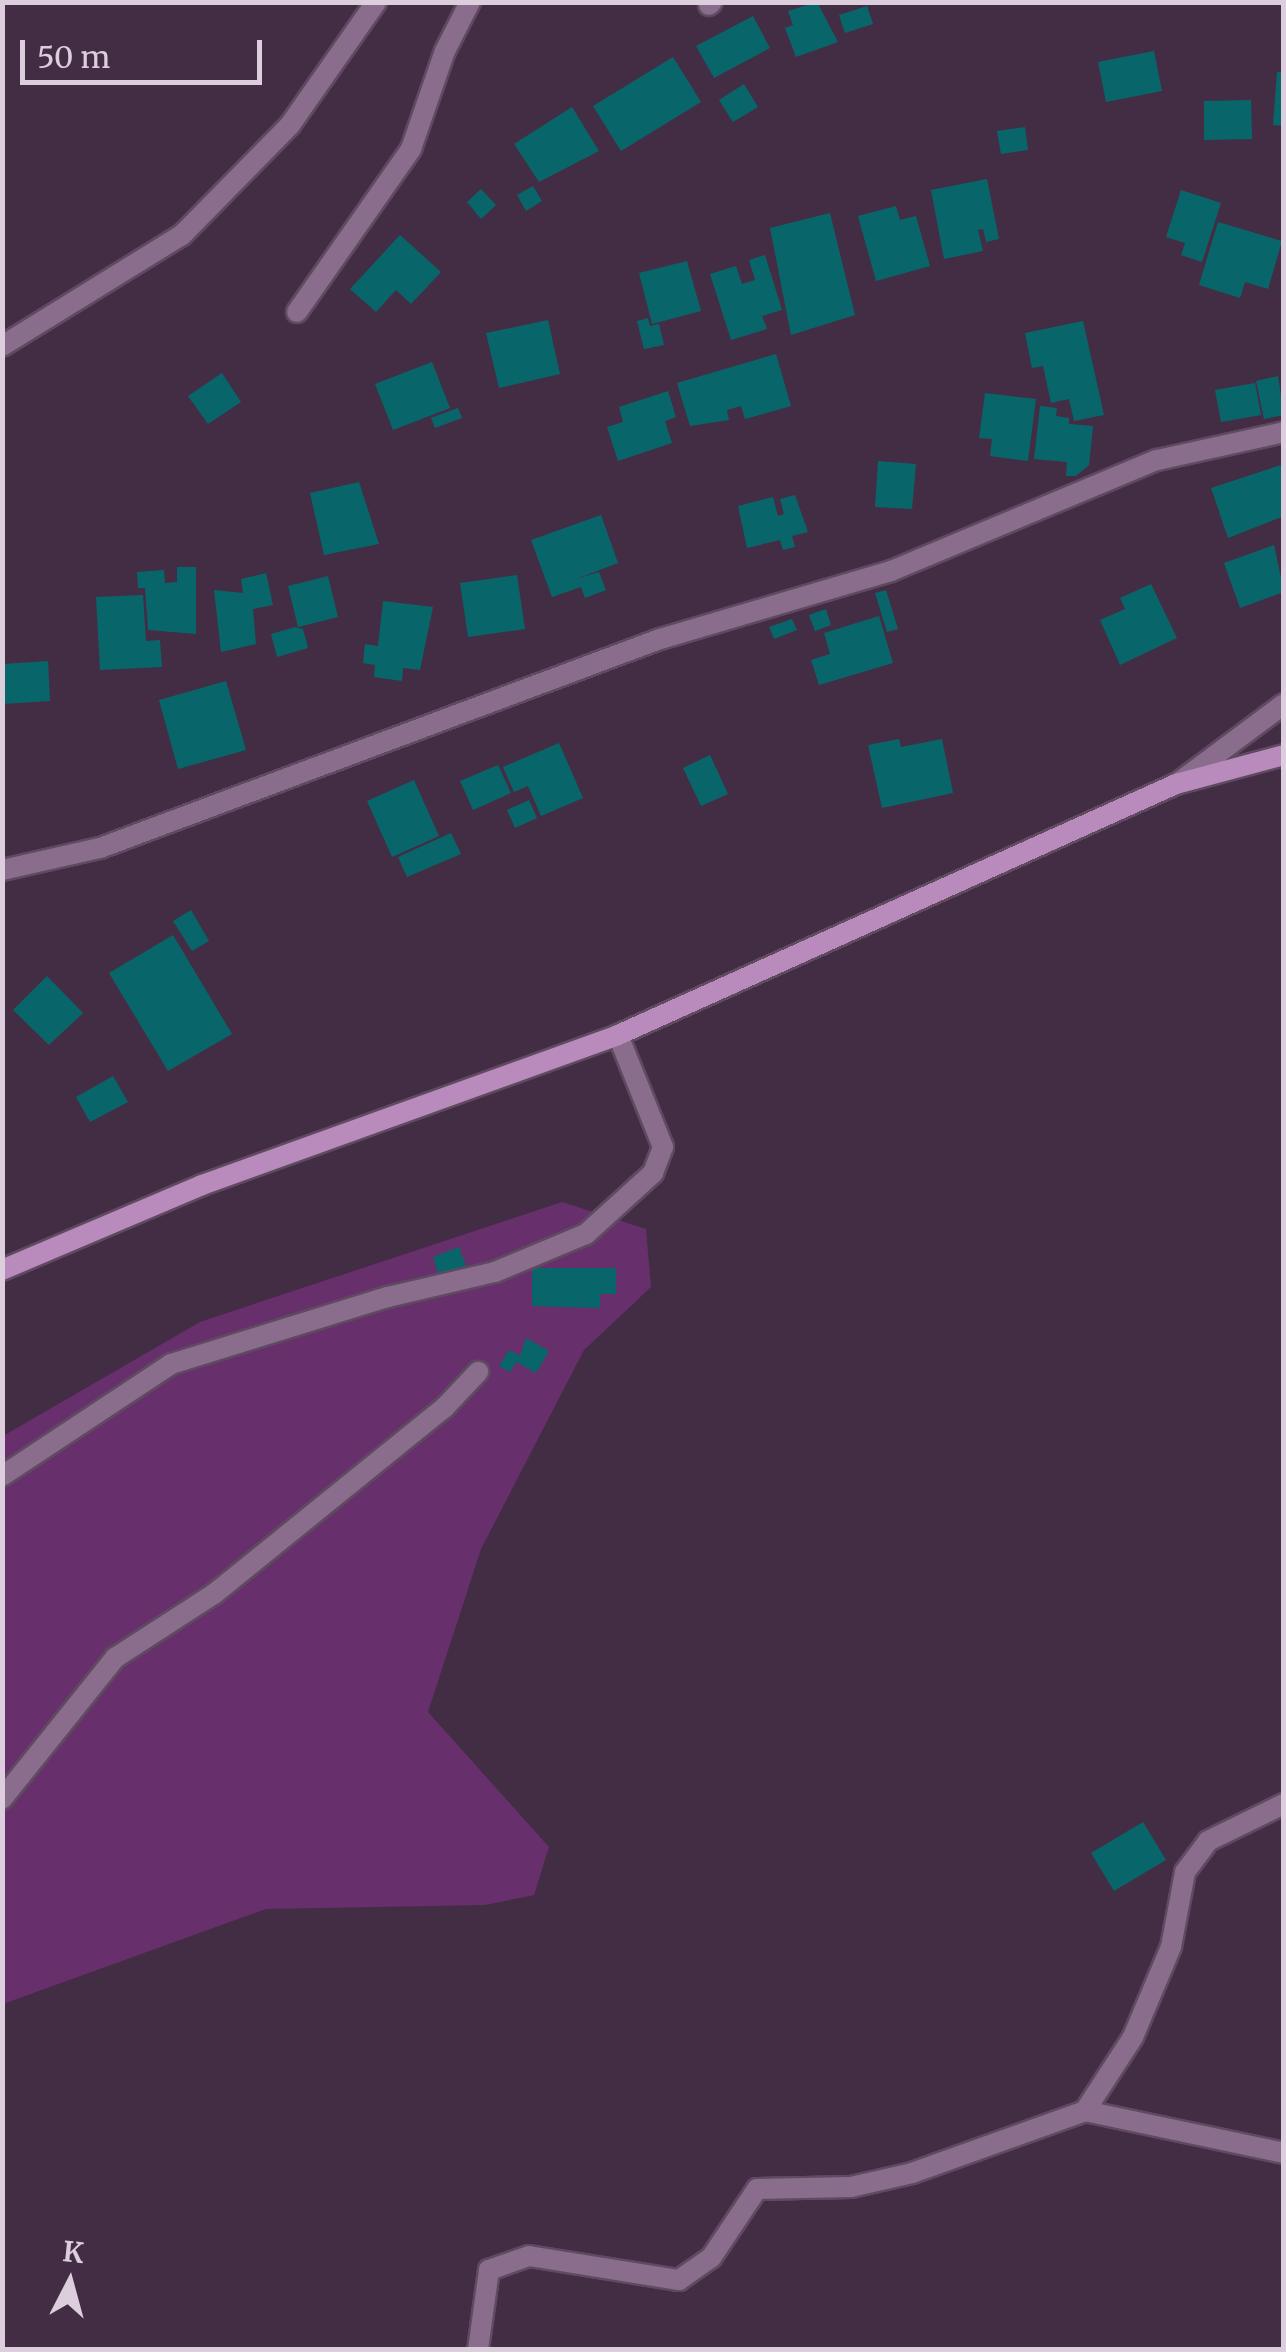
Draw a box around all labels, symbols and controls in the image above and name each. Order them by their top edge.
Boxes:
scale bar [25,20,268,82]
text: 50 m [37,38,110,76]
north arrow [20,2232,120,2332]
text: K [61,2233,85,2271]

